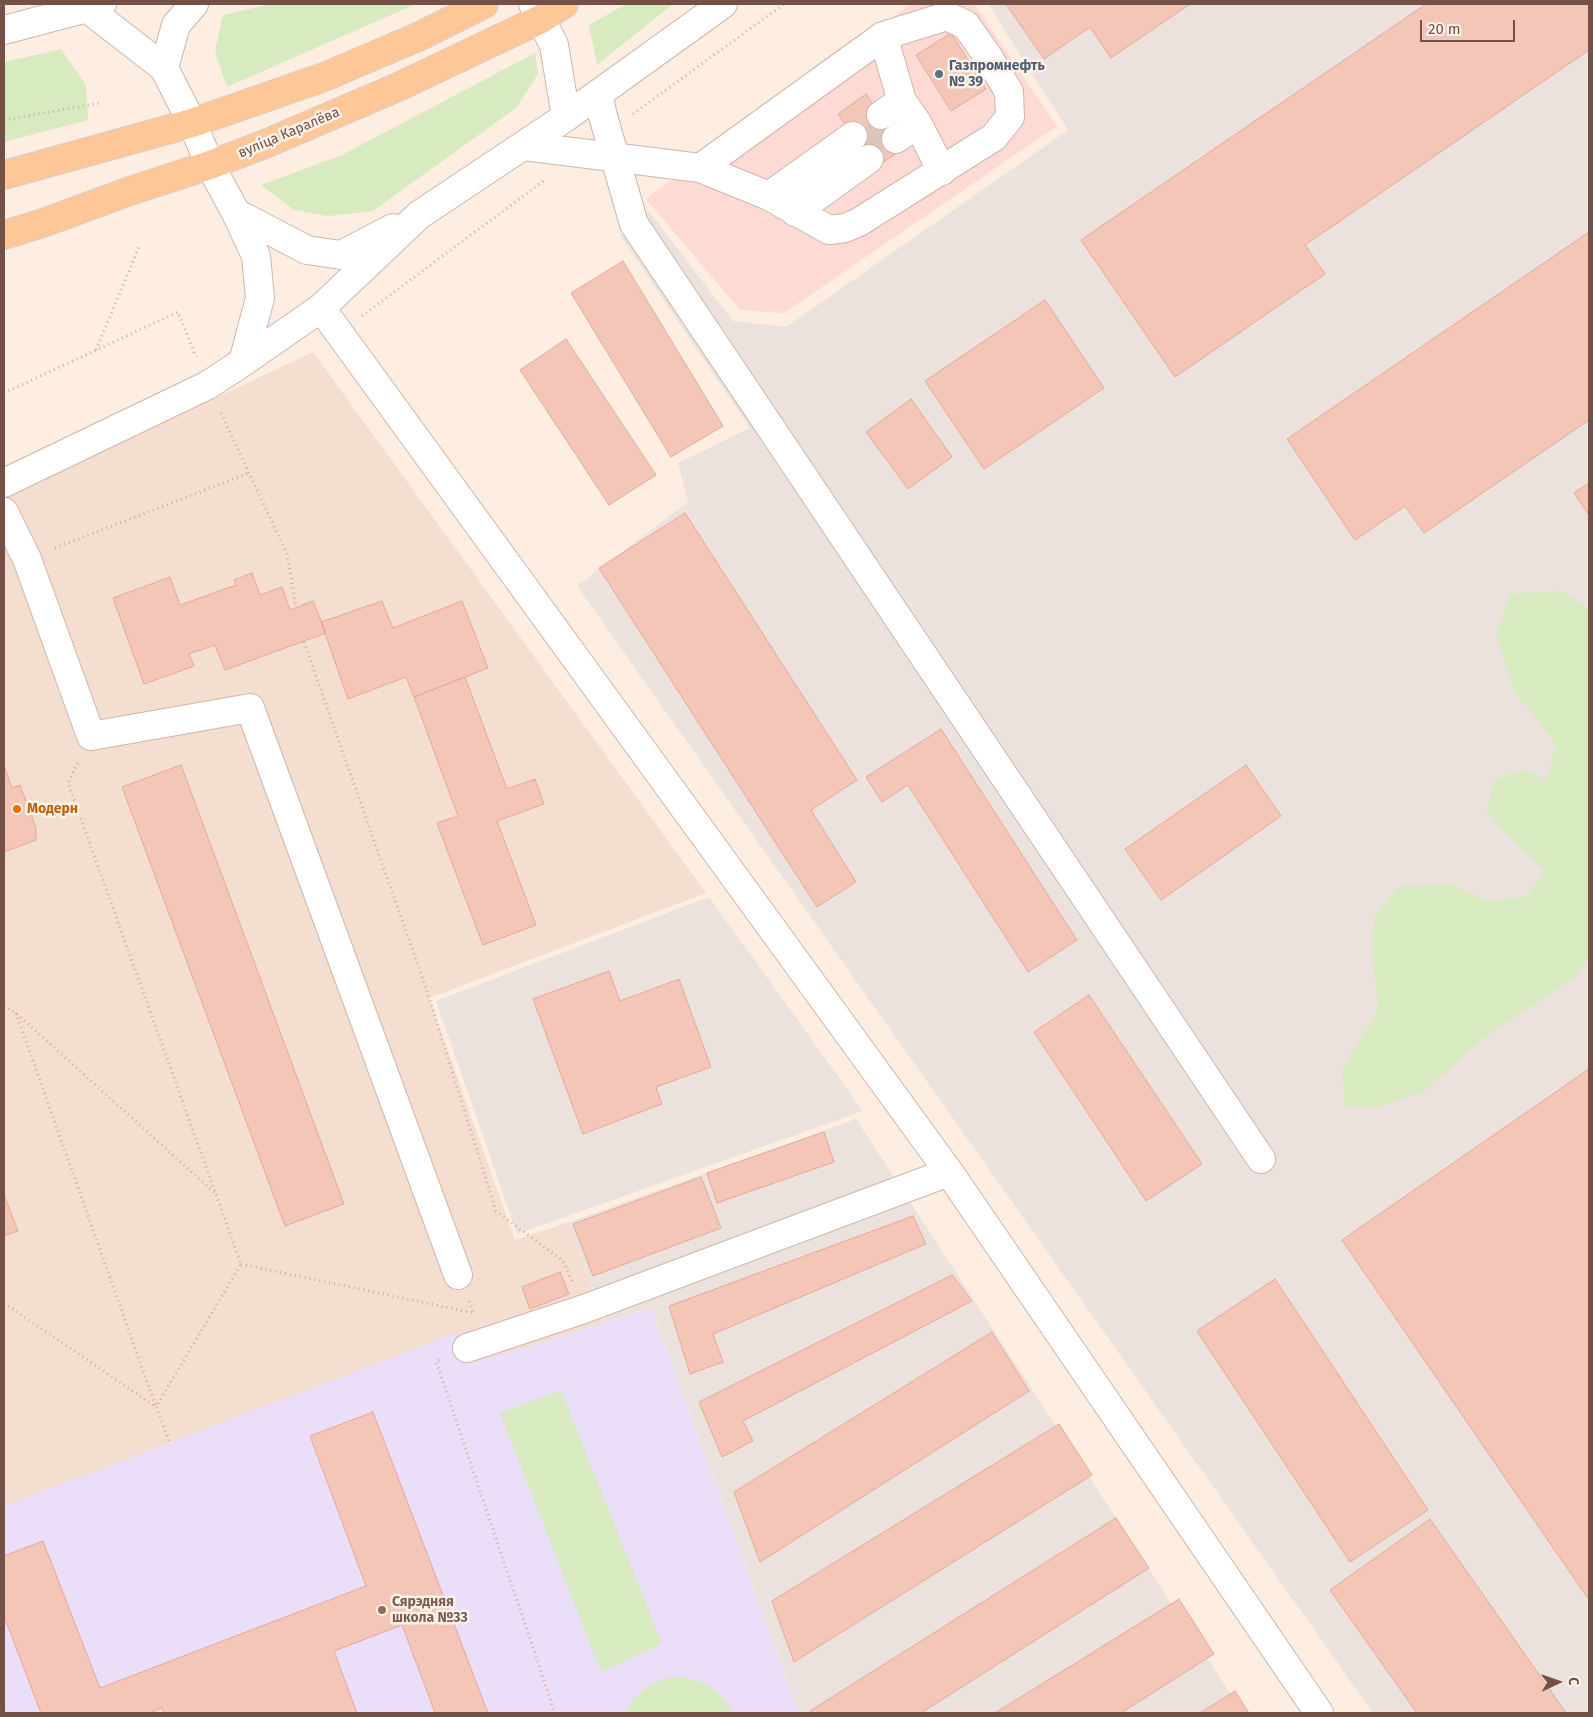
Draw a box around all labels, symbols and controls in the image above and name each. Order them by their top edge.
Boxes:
scale bar [1423,10,1518,42]
text: 20 m [1428,20,1461,38]
place label: Газпромнефть № 39 [949,58,1045,90]
marker: Газпромнефть № 39 [933,68,945,80]
street label: вуліца Каралёва [236,104,342,162]
place label: Модерн [27,801,78,817]
marker: Модерн [11,803,23,815]
place label: Сярэдняя школа №33 [392,1594,468,1626]
marker: Сярэдняя школа №33 [376,1604,388,1616]
north arrow [1533,1657,1583,1707]
text: С [1565,1677,1582,1686]

